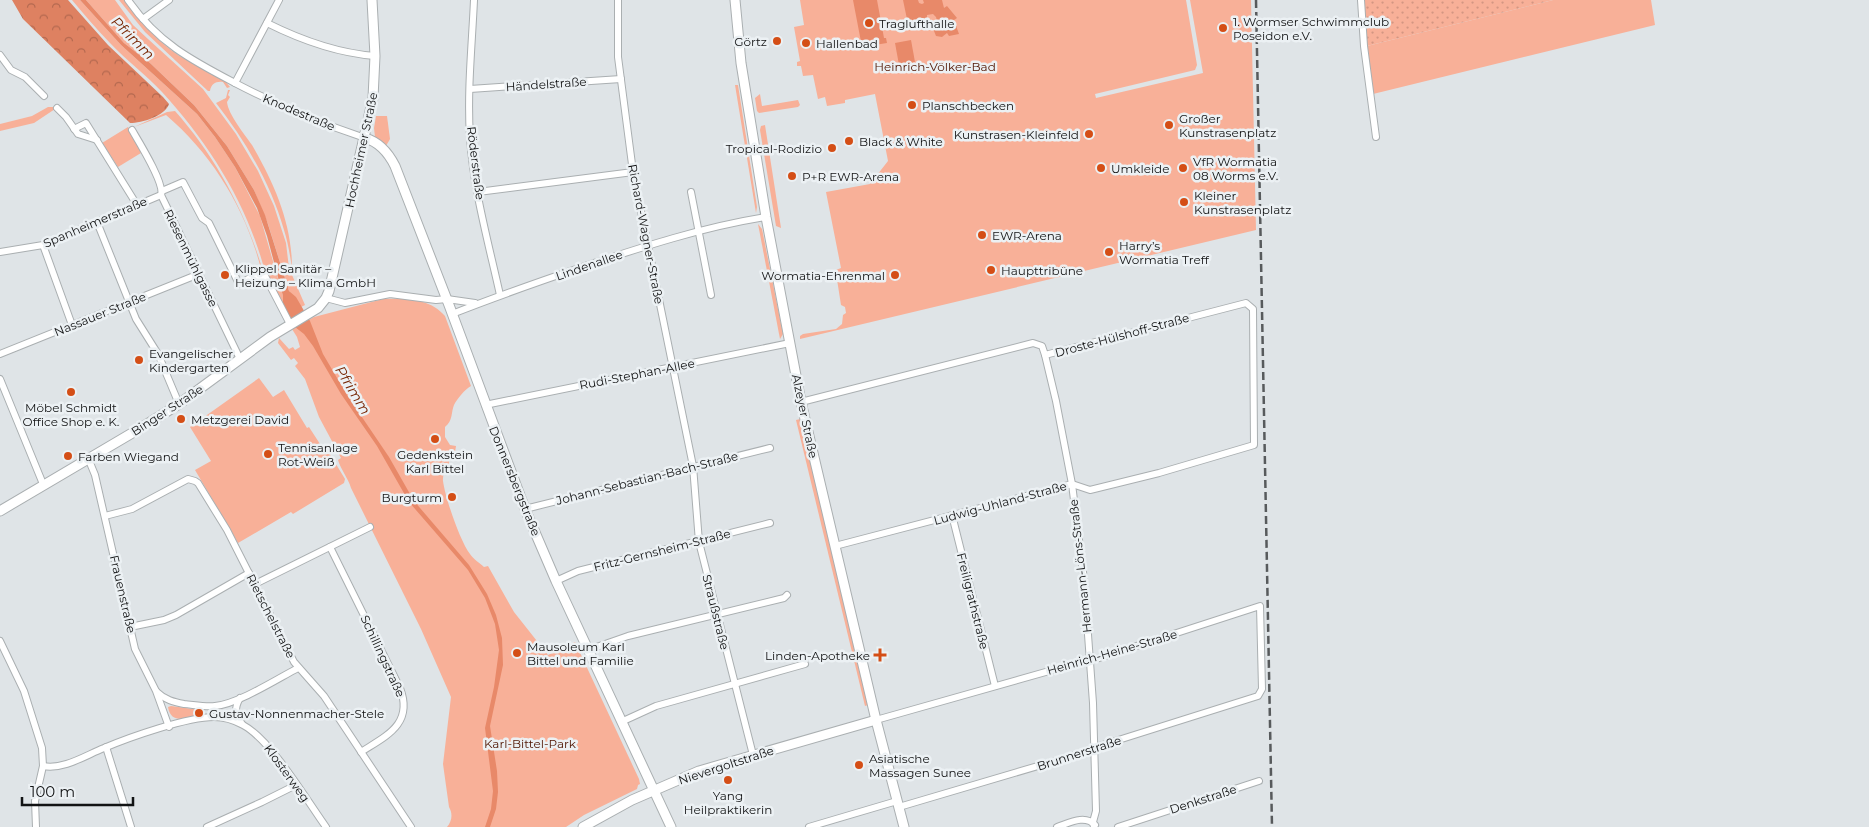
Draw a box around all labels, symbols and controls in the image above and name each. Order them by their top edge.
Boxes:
water label: Pfrimm [108,13,158,63]
place label: 1. Wormser Schwimmclub Poseidon e.V. [1233,14,1389,43]
place label: Traglufthalle [879,16,954,31]
marker: Traglufthalle [863,17,875,29]
marker: 1. Wormser Schwimmclub Poseidon e.V. [1217,22,1229,34]
place label: Görtz [734,34,767,49]
marker: Görtz [771,35,783,47]
place label: Hallenbad [816,36,878,51]
marker: Hallenbad [800,37,812,49]
park label: Heinrich-Völker-Bad [874,59,996,74]
street label: Händelstraße [505,74,587,94]
street label: Knodestraße [261,90,337,134]
street label: Hochheimer Straße [341,91,381,209]
place label: Planschbecken [922,98,1014,113]
marker: Planschbecken [906,99,918,111]
place label: Großer Kunstrasenplatz [1179,111,1276,140]
marker: Großer Kunstrasenplatz [1163,119,1175,131]
street label: Röderstraße [464,125,488,201]
place label: Kunstrasen-Kleinfeld [954,127,1079,142]
marker: Kunstrasen-Kleinfeld [1083,128,1095,140]
place label: Black & White [859,134,943,149]
marker: Black & White [843,135,855,147]
place label: Tropical-Rodizio [726,141,822,156]
marker: Tropical-Rodizio [826,142,838,154]
place label: VfR Wormatia 08 Worms e.V. [1193,154,1278,183]
place label: Umkleide [1111,161,1170,176]
marker: Umkleide [1095,162,1107,174]
marker: VfR Wormatia 08 Worms e.V. [1177,162,1189,174]
street label: Richard-Wagner-Straße [625,163,667,305]
place label: P+R EWR-Arena [802,169,899,184]
marker: P+R EWR-Arena [786,170,798,182]
place label: Kleiner Kunstrasenplatz [1194,188,1291,217]
street label: Spanheimerstraße [41,193,149,251]
marker: Kleiner Kunstrasenplatz [1178,196,1190,208]
street label: Riesenmühlgasse [161,207,221,309]
place label: EWR-Arena [992,228,1062,243]
marker: EWR-Arena [976,229,988,241]
place label: Harry’s Wormatia Treff [1119,238,1210,267]
marker: Harry’s Wormatia Treff [1103,246,1115,258]
street label: Lindenallee [553,247,625,283]
place label: Klippel Sanitär – Heizung – Klima GmbH [235,261,376,290]
place label: Haupttribüne [1001,263,1083,278]
marker: Haupttribüne [985,264,997,276]
place label: Wormatia-Ehrenmal [761,268,885,283]
marker: Klippel Sanitär – Heizung – Klima GmbH [219,269,231,281]
marker: Wormatia-Ehrenmal [889,269,901,281]
street label: Nassauer Straße [52,289,148,339]
street label: Droste-Hülshoff-Straße [1053,310,1191,360]
place label: Evangelischer Kindergarten [149,346,233,375]
marker: Evangelischer Kindergarten [133,354,145,366]
street label: Rudi-Stephan-Allee [578,355,696,393]
water label: Pfrimm [331,362,375,418]
street label: Alzeyer Straße [789,373,821,459]
street label: Binger Straße [128,381,206,439]
marker: Möbel Schmidt Office Shop e. K. [65,386,77,398]
place label: Möbel Schmidt Office Shop e. K. [23,400,119,429]
place label: Metzgerei David [191,412,289,427]
marker: Metzgerei David [175,413,187,425]
street label: Donnersbergstraße [486,424,544,538]
marker: Gedenkstein Karl Bittel [429,433,441,445]
place label: Tennisanlage Rot-Weiß [278,440,358,469]
place label: Gedenkstein Karl Bittel [397,447,473,476]
marker: Tennisanlage Rot-Weiß [262,448,274,460]
street label: Johann-Sebastian-Bach-Straße [553,448,740,508]
place label: Farben Wiegand [78,449,179,464]
marker: Farben Wiegand [62,450,74,462]
street label: Ludwig-Uhland-Straße [932,478,1068,528]
place label: Burgturm [382,490,442,505]
marker: Burgturm [446,491,458,503]
street label: Hermann-Löns-Straße [1066,499,1094,633]
street label: Fritz-Gernsheim-Straße [592,526,732,574]
street label: Freiligrathstraße [954,551,992,651]
street label: Frauenstraße [107,553,139,635]
street label: Rietschelstraße [243,571,299,661]
street label: Straußstraße [699,573,733,651]
street label: Schillingstraße [357,613,409,699]
street label: Heinrich-Heine-Straße [1045,626,1179,678]
place label: Mausoleum Karl Bittel und Familie [527,639,634,668]
marker: Mausoleum Karl Bittel und Familie [511,647,523,659]
place label: Linden-Apotheke [765,648,870,663]
marker: Linden-Apotheke [874,649,886,661]
place label: Gustav-Nonnenmacher-Stele [209,706,384,721]
marker: Gustav-Nonnenmacher-Stele [193,707,205,719]
street label: Brunnerstraße [1035,732,1123,774]
park label: Karl-Bittel-Park [484,736,577,751]
street label: Klosterweg [261,741,313,805]
street label: Nievergoltstraße [676,742,776,788]
place label: Asiatische Massagen Sunee [869,751,971,780]
marker: Asiatische Massagen Sunee [853,759,865,771]
scale bar [22,774,134,806]
marker: Yang Heilpraktikerin [722,774,734,786]
street label: Denkstraße [1168,781,1238,817]
text: 100 m [30,782,75,801]
place label: Yang Heilpraktikerin [684,788,772,817]

